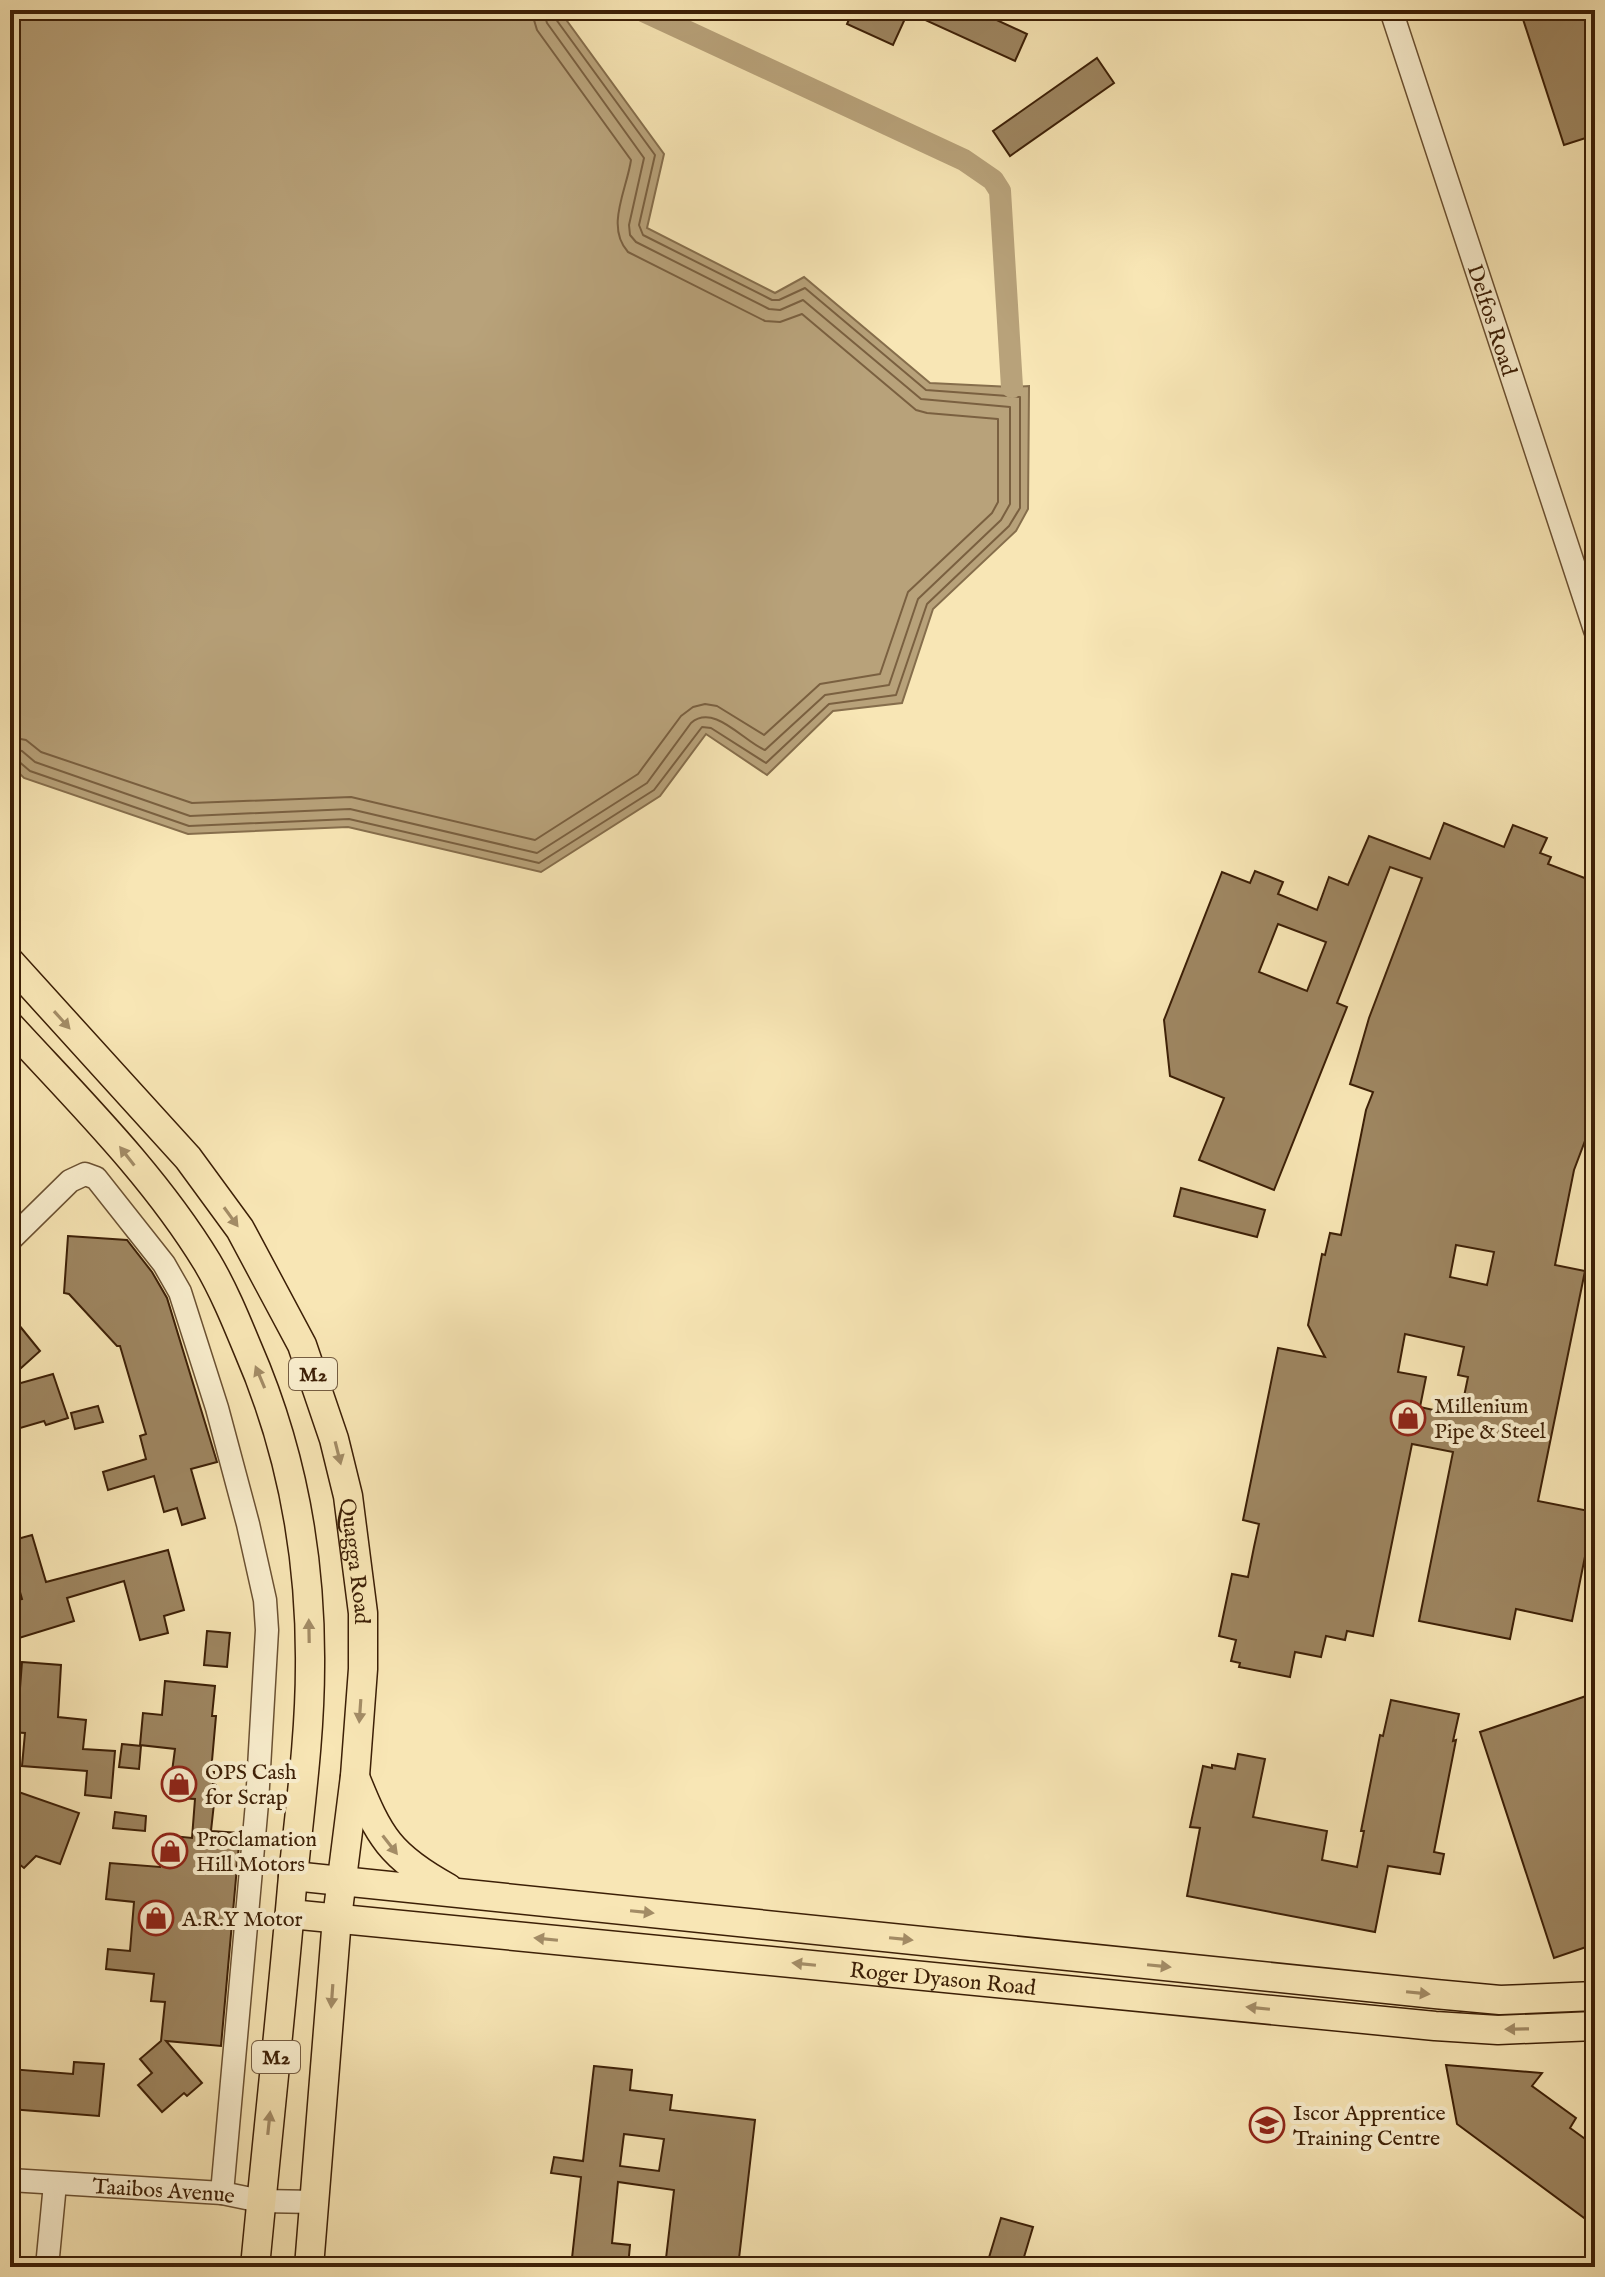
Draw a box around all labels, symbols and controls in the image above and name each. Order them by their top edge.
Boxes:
street label: Delfos Road [1460,261,1522,380]
one-way arrow [53,1011,71,1030]
one-way arrow [119,1146,136,1166]
one-way arrow [223,1207,239,1228]
road number: M2 [289,1358,337,1390]
one-way arrow [254,1365,267,1389]
place label: Millenium Pipe & Steel [1434,1393,1546,1446]
shop icon: Millenium Pipe & Steel [1389,1399,1427,1437]
one-way arrow [332,1441,345,1466]
street label: Quagga Road [332,1497,375,1624]
one-way arrow [303,1618,315,1643]
one-way arrow [353,1699,366,1724]
place label: OPS Cash for Scrap [205,1759,297,1812]
shop icon: OPS Cash for Scrap [160,1765,198,1803]
place label: Proclamation Hill Motors [196,1826,317,1879]
shop icon: Proclamation Hill Motors [151,1832,189,1870]
one-way arrow [381,1835,398,1855]
shop icon: A.R.Y Motor [137,1899,175,1937]
place label: A.R.Y Motor [181,1906,303,1934]
one-way arrow [630,1906,655,1919]
one-way arrow [533,1932,558,1945]
one-way arrow [889,1933,914,1946]
one-way arrow [791,1957,816,1970]
street label: Roger Dyason Road [848,1957,1037,2003]
one-way arrow [1147,1959,1172,1972]
one-way arrow [325,1984,338,2009]
one-way arrow [1406,1986,1431,1999]
one-way arrow [1245,2002,1270,2015]
one-way arrow [1504,2023,1529,2036]
road number: M2 [252,2041,300,2073]
place label: Iscor Apprentice Training Centre [1293,2100,1446,2153]
school or university icon: Iscor Apprentice Training Centre [1248,2106,1286,2144]
one-way arrow [263,2110,276,2135]
street label: Taaibos Avenue [92,2173,237,2211]

